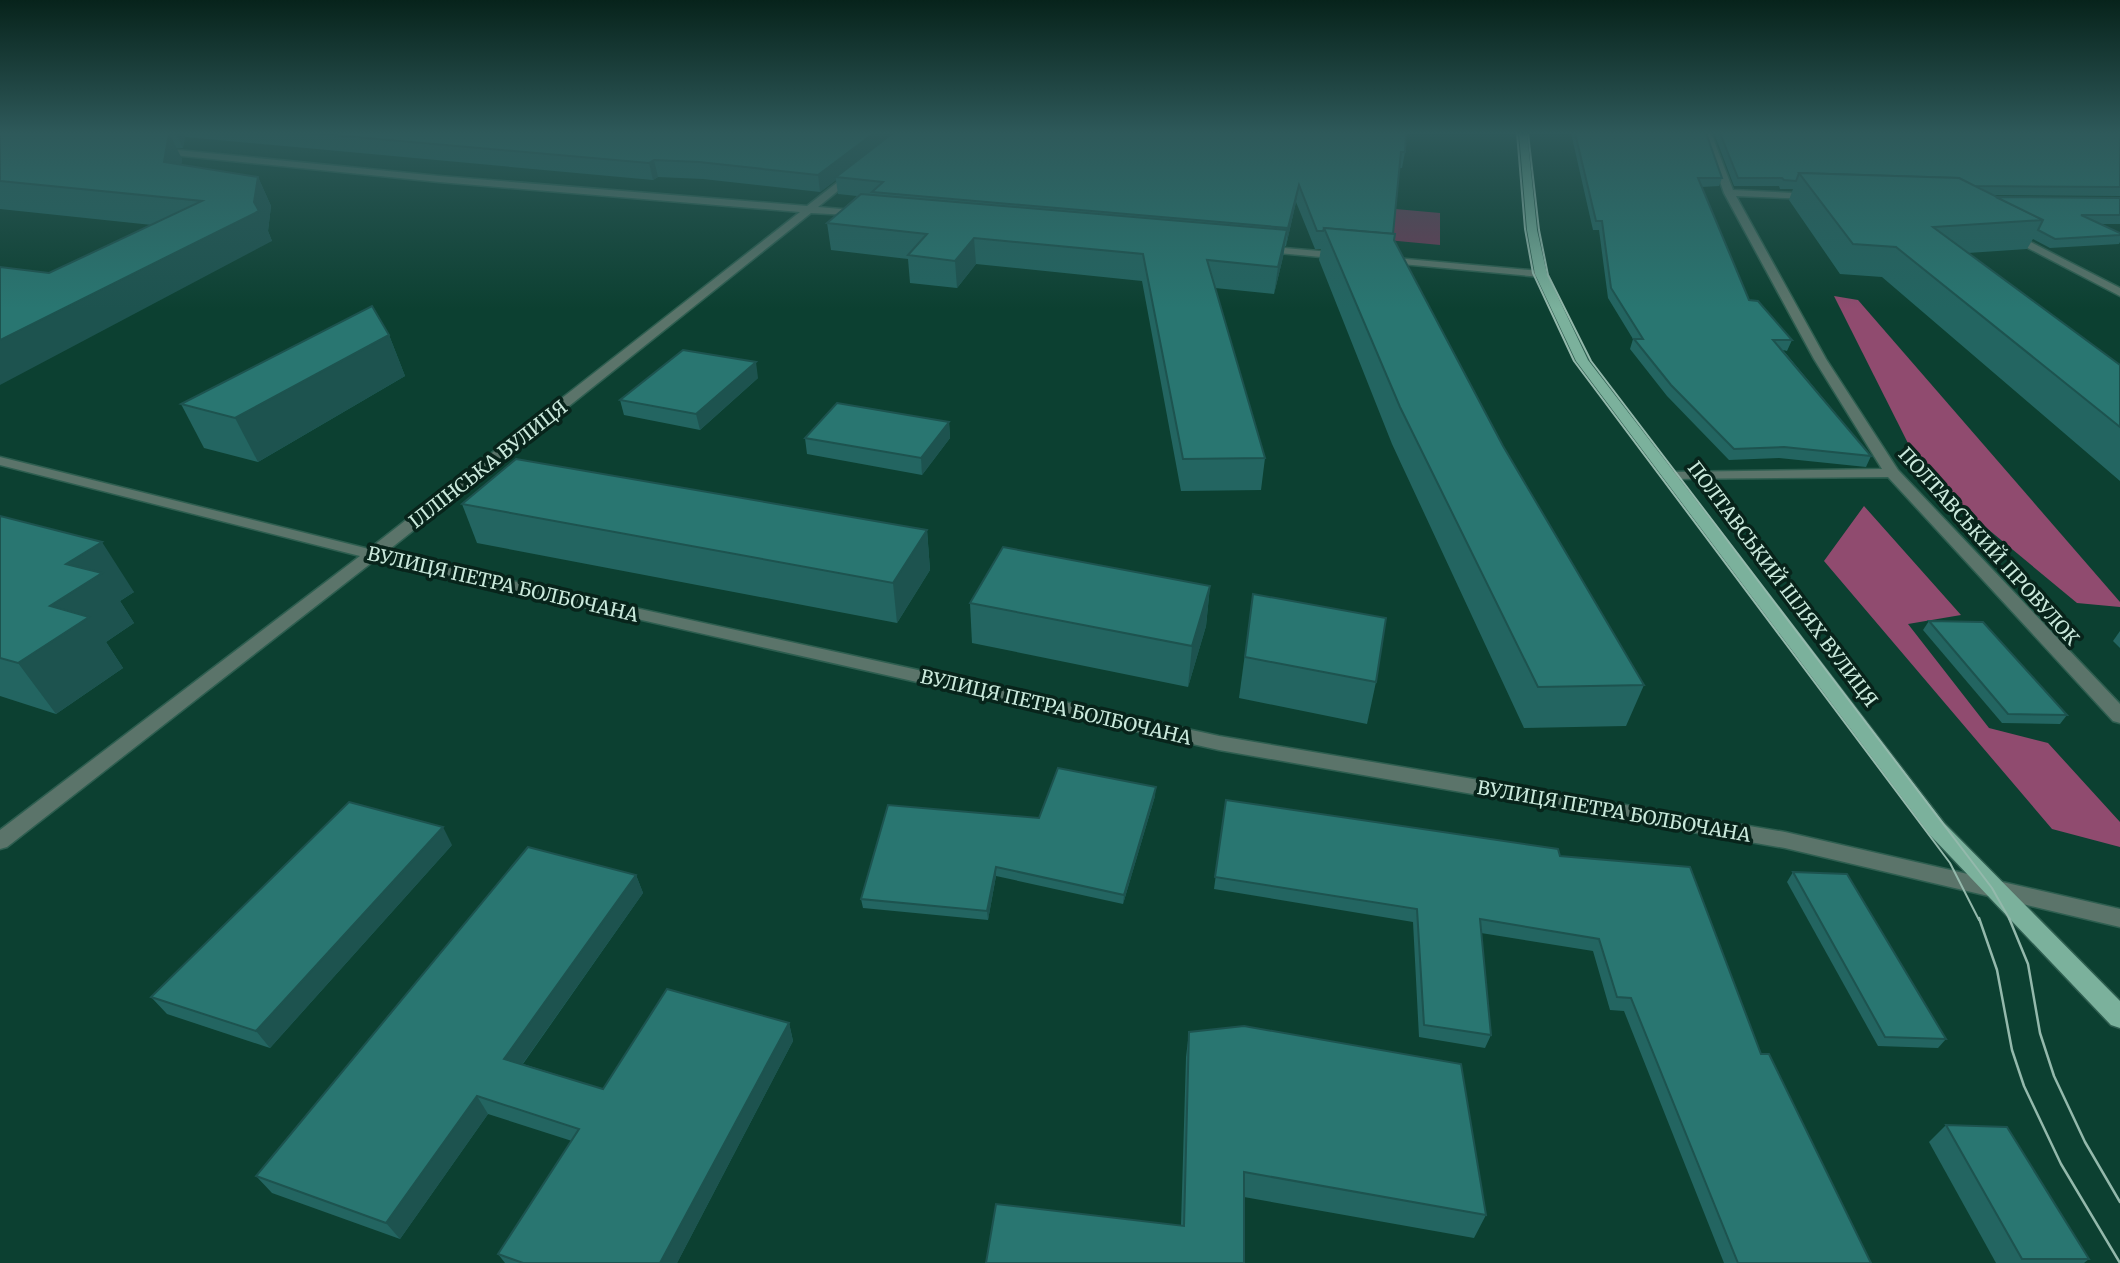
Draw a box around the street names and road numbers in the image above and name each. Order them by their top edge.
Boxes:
street label: ІЛЛІНСЬКА ВУЛИЦЯ [404,395,572,533]
street label: ПОЛТАВСЬКИЙ ПРОВУЛОК [1894,442,2085,650]
street label: ПОЛТАВСЬКИЙ ШЛЯХ ВУЛИЦЯ [1683,456,1883,712]
street label: ВУЛИЦЯ ПЕТРА БОЛБОЧАНА [365,541,641,627]
street label: ВУЛИЦЯ ПЕТРА БОЛБОЧАНА [918,664,1194,750]
street label: ВУЛИЦЯ ПЕТРА БОЛБОЧАНА [1475,775,1753,847]

